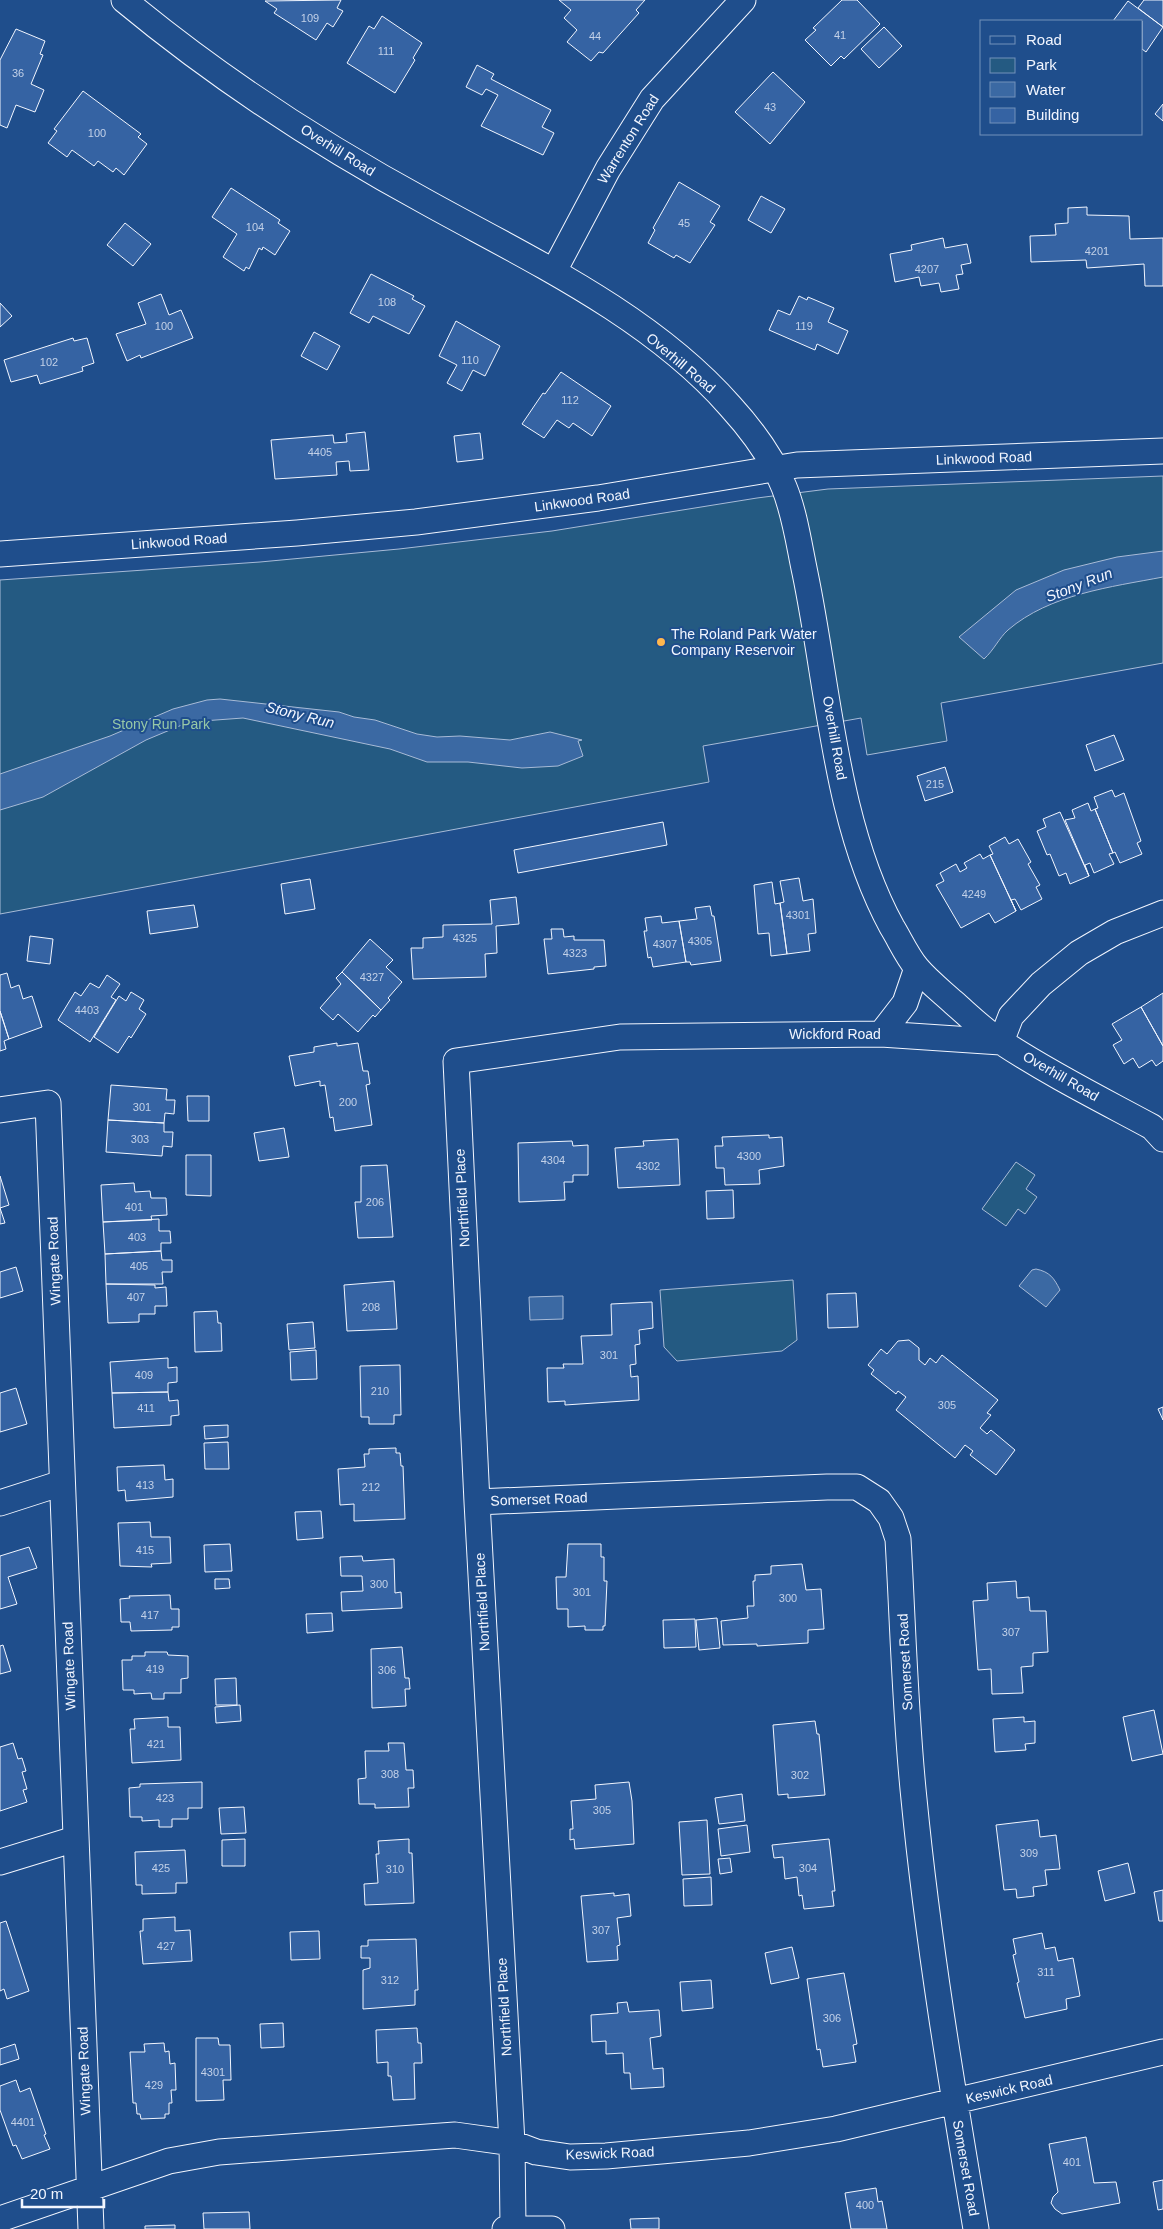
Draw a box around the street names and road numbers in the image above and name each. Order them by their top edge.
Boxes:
street label: Warrenton Road [594,91,662,187]
street label: Overhill Road [298,121,378,179]
street label: Overhill Road [643,330,719,396]
street label: Linkwood Road [935,448,1033,468]
street label: Linkwood Road [533,485,631,515]
street label: Linkwood Road [130,530,228,552]
street label: Overhill Road [820,695,850,781]
street label: Wickford Road [789,1026,881,1042]
street label: Overhill Road [1020,1048,1102,1104]
street label: Northfield Place [451,1148,473,1248]
street label: Wingate Road [44,1216,64,1306]
street label: Somerset Road [490,1489,588,1509]
street label: Northfield Place [471,1552,493,1652]
street label: Somerset Road [894,1613,916,1711]
street label: Wingate Road [59,1621,79,1711]
street label: Northfield Place [493,1957,515,2057]
street label: Wingate Road [74,2026,94,2116]
street label: Keswick Road [964,2071,1054,2107]
street label: Somerset Road [950,2119,982,2217]
street label: Keswick Road [565,2143,655,2163]

